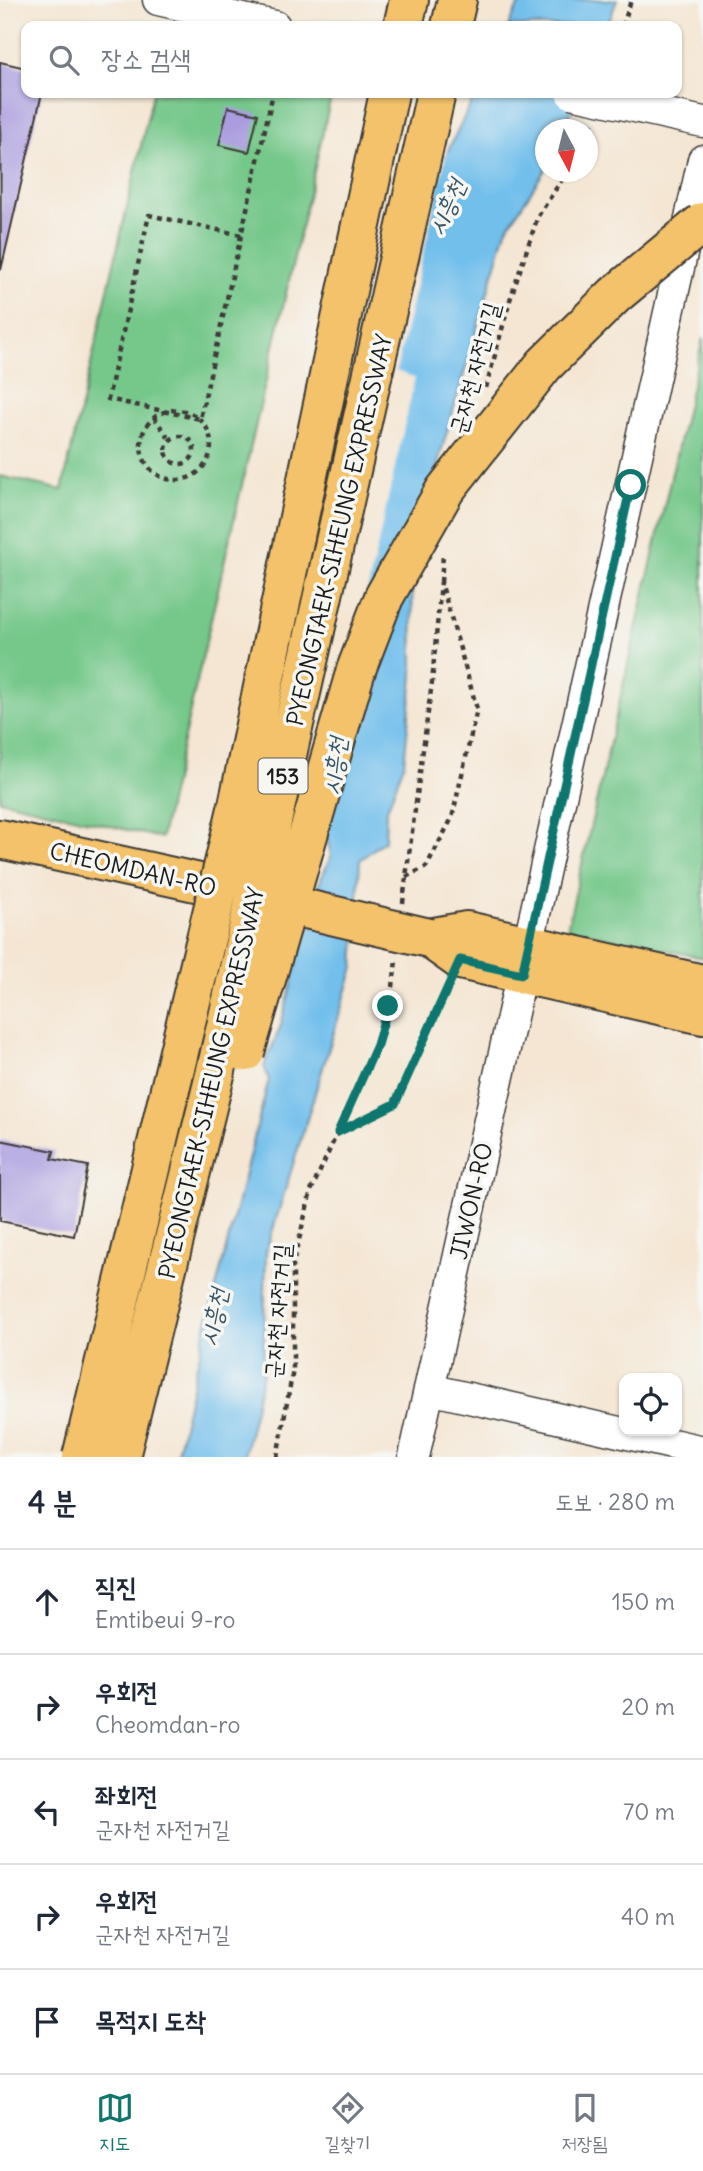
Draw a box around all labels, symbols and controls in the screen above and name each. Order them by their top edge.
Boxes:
search box [21,21,682,98]
icon: search [45,41,83,79]
text: 장소 검색 [101,42,191,75]
north arrow [535,119,598,182]
water label: 시흥천 [421,172,473,240]
street label: 군자천 자전거길 [443,299,505,437]
street label: PYEONGTAEK-SIHEUNG EXPRESSWAY [280,331,398,729]
route start [615,469,646,500]
water label: 시흥천 [316,733,353,797]
road number: 153 [258,758,308,794]
street label: CHEOMDAN-RO [47,836,219,902]
street label: PYEONGTAEK-SIHEUNG EXPRESSWAY [152,884,270,1282]
route end [372,990,403,1021]
street label: JIWON-RO [444,1140,498,1262]
street label: 군자천 자전거길 [258,1243,296,1379]
water label: 시흥천 [193,1283,234,1348]
map controls [619,1373,682,1436]
button: locate [619,1373,682,1436]
text: 4 분 [28,1483,77,1521]
text: 도보 · 280 m [555,1487,675,1516]
text: 직진 [95,1570,137,1603]
icon: ahead [28,1583,66,1621]
text: 150 m [612,1587,675,1616]
text: Emtibeui 9-ro [95,1605,235,1634]
text: 우회전 [95,1675,158,1708]
icon: right [28,1688,66,1726]
text: 20 m [622,1692,675,1721]
text: Cheomdan-ro [95,1710,240,1739]
text: 좌회전 [95,1779,158,1812]
icon: left [28,1793,66,1831]
text: 70 m [623,1797,675,1826]
text: 군자천 자전거길 [95,1814,230,1843]
text: 우회전 [95,1884,158,1917]
icon: right [28,1898,66,1936]
text: 40 m [621,1902,675,1931]
text: 군자천 자전거길 [95,1919,230,1948]
icon: arrive [28,2003,66,2041]
text: 목적지 도착 [95,2004,206,2037]
tab: 지도 [96,2089,134,2157]
tab: 길찾기 [325,2089,370,2157]
tab: 저장됨 [562,2089,607,2157]

